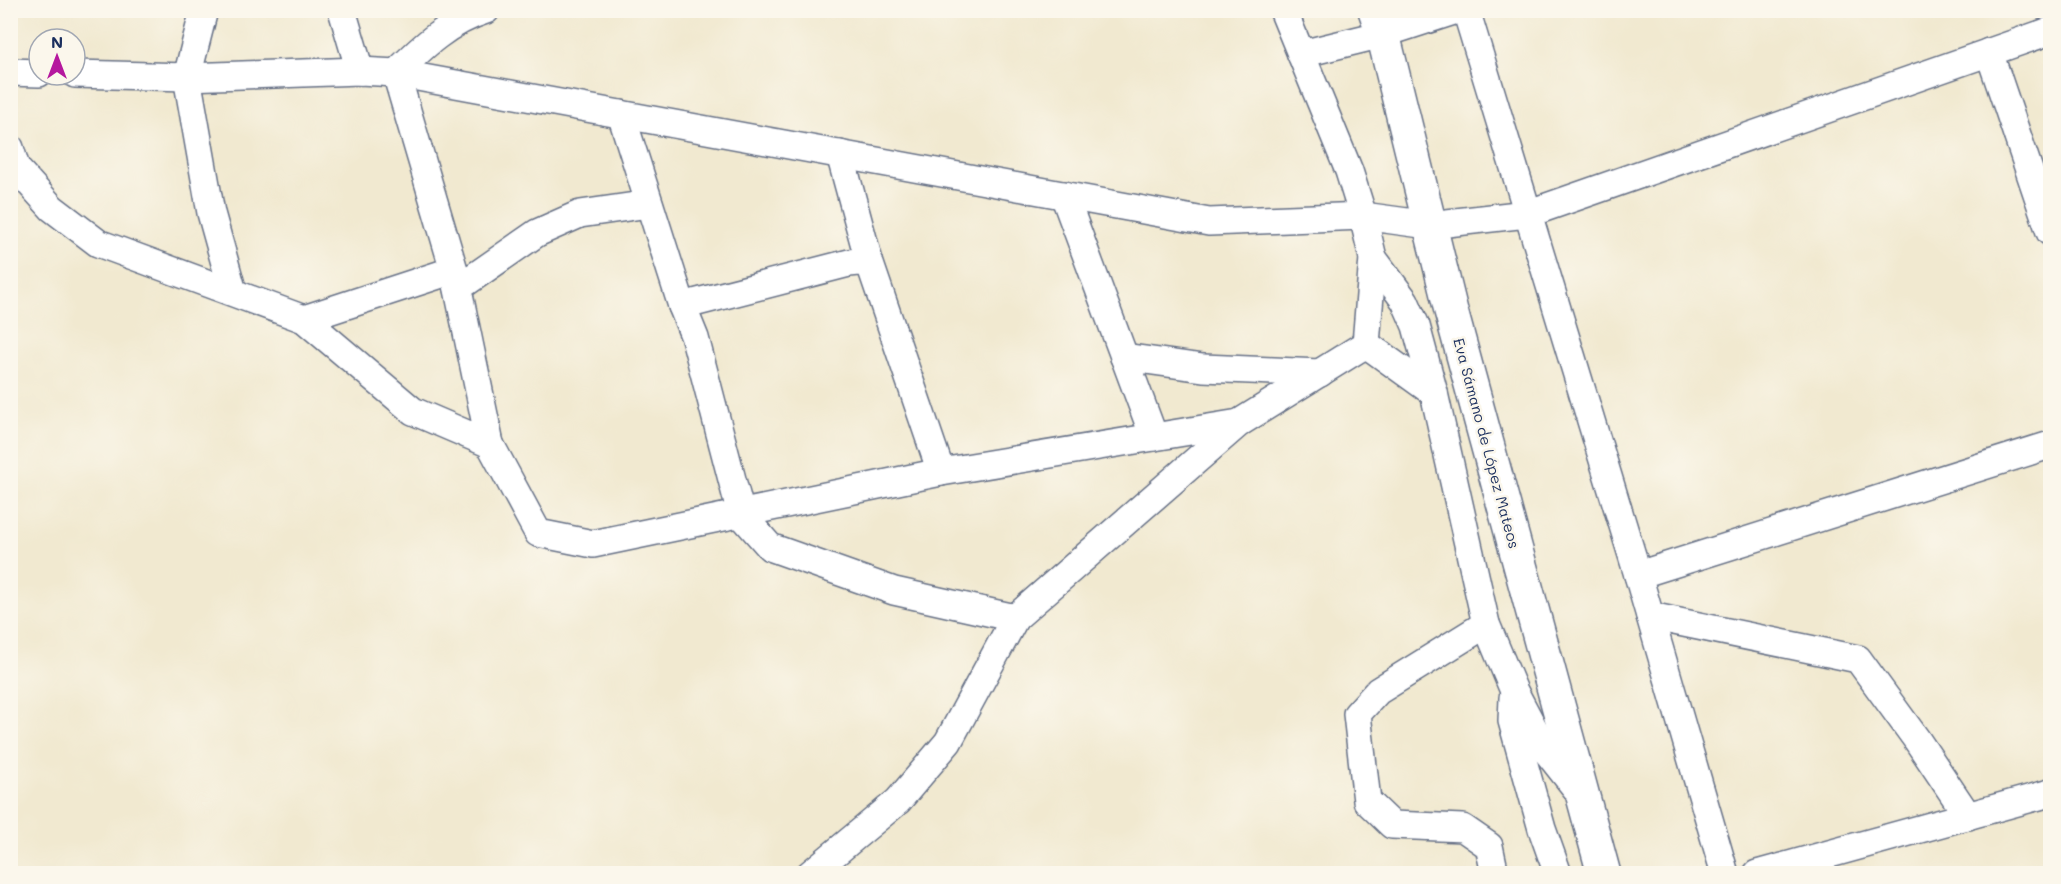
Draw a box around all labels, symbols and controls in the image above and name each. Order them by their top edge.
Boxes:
north arrow [27,27,87,87]
text: N [51,31,63,52]
street label: Eva Sámano de López Mateos [1449,336,1525,550]

